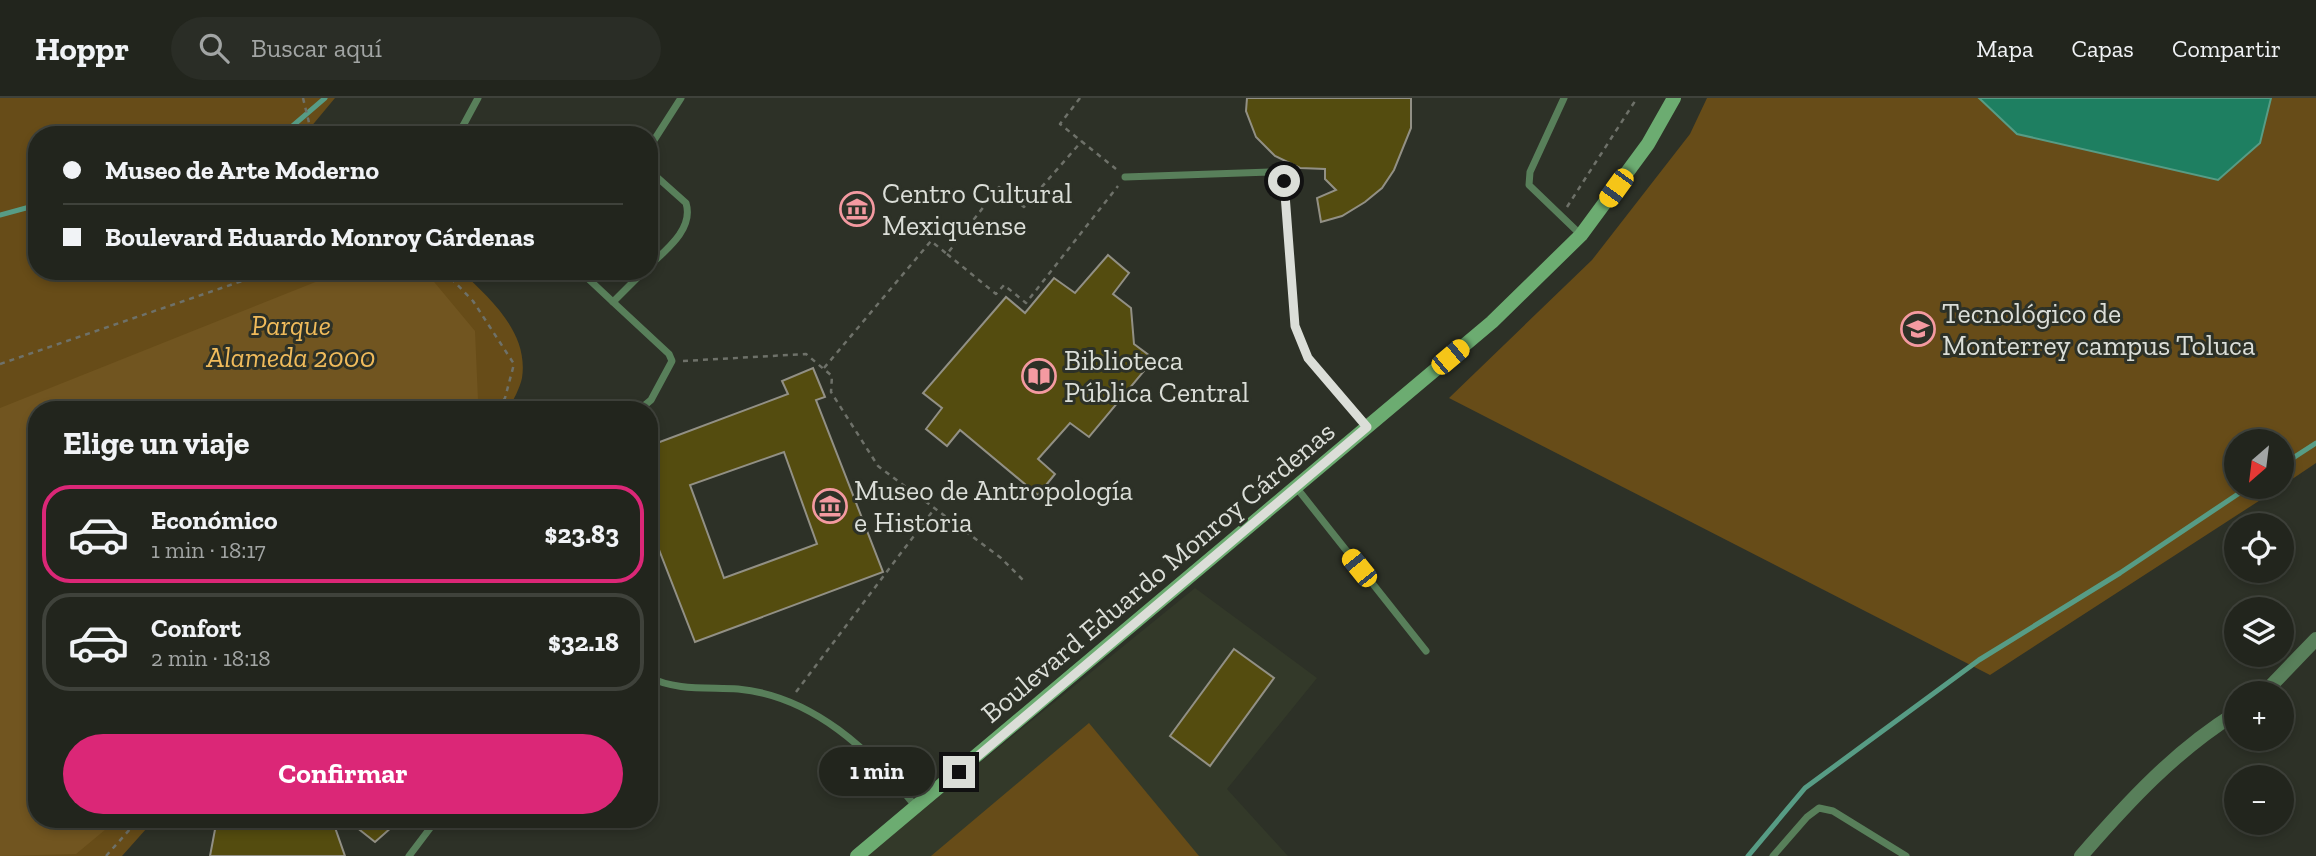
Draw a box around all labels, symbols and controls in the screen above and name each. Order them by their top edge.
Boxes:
search box [171,17,661,80]
text: Hoppr [35,29,129,68]
icon: search [195,29,233,67]
text: Buscar aquí [251,32,382,64]
text: Mapa [1976,34,2033,63]
text: Capas [2071,34,2134,63]
text: Compartir [2172,34,2281,63]
text: Museo de Arte Moderno [105,154,379,186]
route start [1268,165,1300,197]
car [1596,165,1637,211]
place label: Centro Cultural Mexiquense [882,177,1072,242]
museum icon: Centro Cultural Mexiquense [838,190,876,228]
text: Boulevard Eduardo Monroy Cárdenas [105,221,535,253]
place label: Tecnológico de Monterrey campus Toluca [1942,297,2256,362]
park label: Parque Alameda 2000 [205,309,376,374]
school or university icon: Tecnológico de Monterrey campus Toluca [1899,310,1937,348]
car [1428,335,1473,379]
place label: Biblioteca Pública Central [1064,344,1249,409]
library icon: Biblioteca Pública Central [1020,357,1058,395]
street label: Boulevard Eduardo Monroy Cárdenas [975,414,1341,730]
text: Elige un viaje [63,424,250,462]
north arrow [2224,429,2294,499]
map controls [2224,429,2294,835]
place label: Museo de Antropología e Historia [854,474,1133,539]
museum icon: Museo de Antropología e Historia [811,487,849,525]
icon: car [67,503,130,566]
text: Económico [151,504,278,536]
button: locate [2224,513,2294,583]
text: $23.83 [545,518,619,550]
text: 1 min · 18:17 [151,536,266,564]
car [1338,545,1381,591]
button: layers [2224,597,2294,667]
icon: car [67,611,130,674]
text: Confort [151,612,241,644]
text: $32.18 [548,626,619,658]
text: 2 min · 18:18 [151,644,271,672]
button: + [2224,681,2294,751]
button: Confirmar [63,734,623,814]
callout: 1 min [819,748,934,796]
route end [943,756,975,788]
text: 1 min [850,757,904,785]
button: − [2224,765,2294,835]

